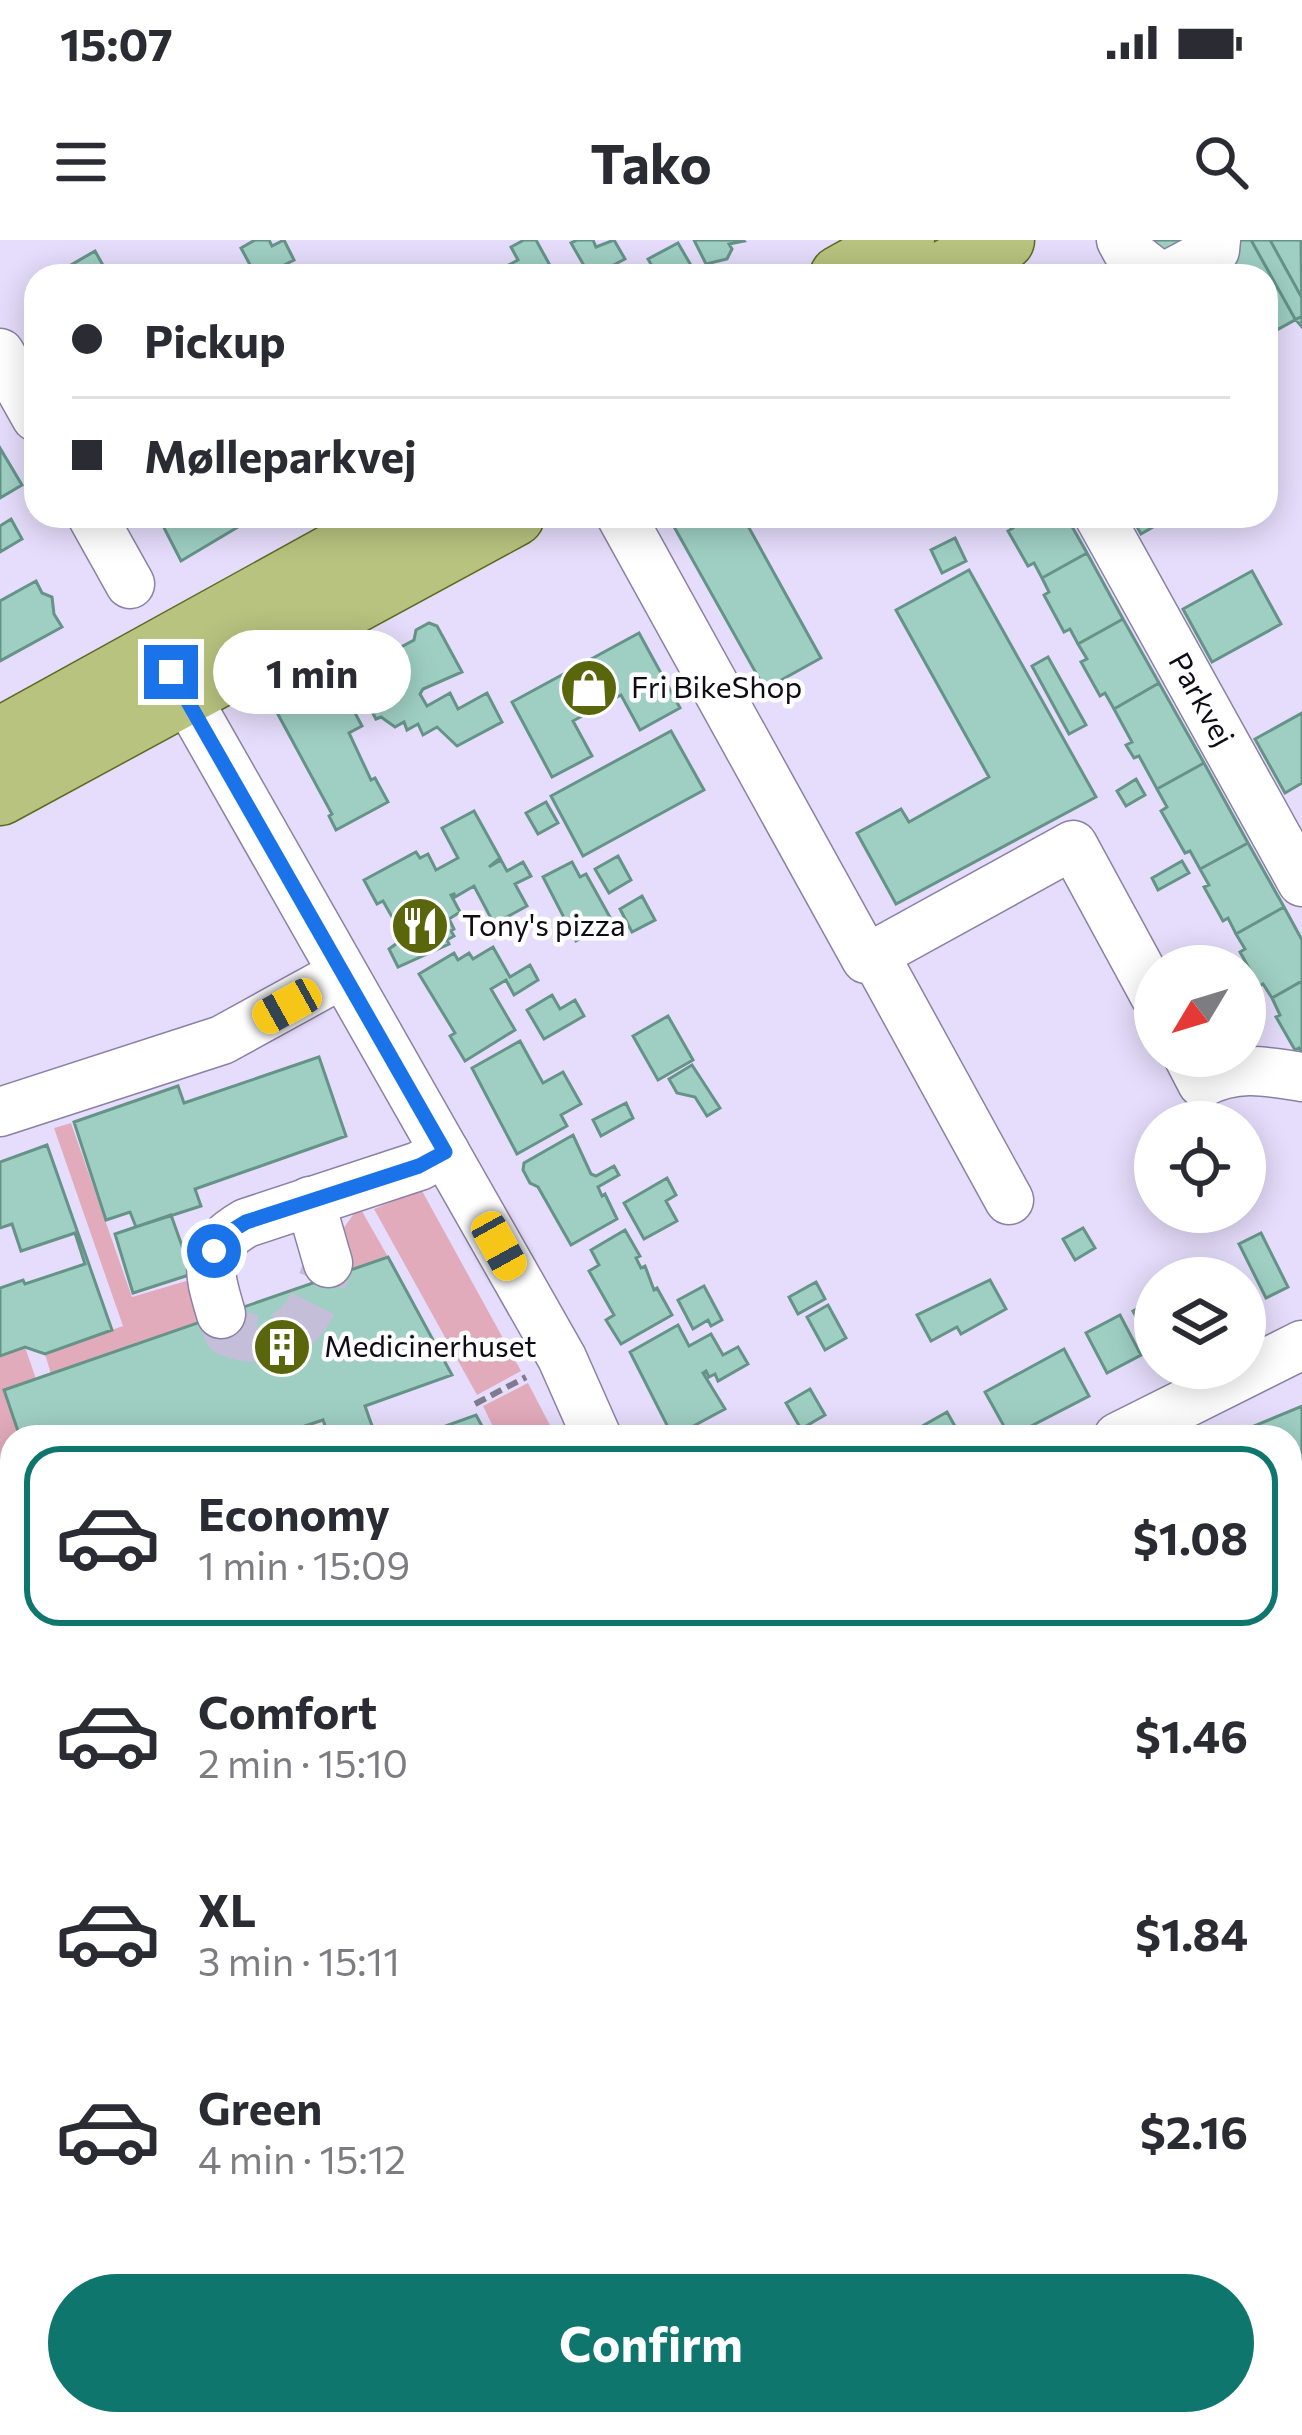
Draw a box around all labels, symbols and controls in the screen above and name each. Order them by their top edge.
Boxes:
text: 15:07 [60,15,173,70]
icon: menu [48,129,114,195]
text: Tako [590,129,712,195]
icon: search [1188,129,1254,195]
text: Pickup [144,312,286,367]
text: Mølleparkvej [144,427,417,482]
callout: 1 min [213,630,411,714]
route end [144,645,198,699]
street label: Parkvej [1162,645,1244,752]
text: 1 min [266,648,358,696]
shop icon: Fri BikeShop [558,657,620,719]
place label: Fri BikeShop [631,667,802,704]
restaurant icon: Tony's pizza [389,895,451,957]
place label: Tony's pizza [462,905,626,942]
north arrow [1134,945,1266,1077]
map controls [1134,945,1266,1389]
car [247,973,327,1039]
button: locate [1134,1101,1266,1233]
car [466,1206,532,1286]
route start [187,1224,241,1278]
button: layers [1134,1257,1266,1389]
building icon: Medicinerhuset [251,1316,313,1378]
place label: Medicinerhuset [324,1326,537,1363]
icon: car [54,1482,162,1590]
text: Economy [198,1485,390,1540]
text: $1.08 [1133,1509,1248,1564]
text: 1 min · 15:09 [198,1540,410,1588]
icon: car [54,1680,162,1788]
text: Comfort [198,1683,377,1738]
text: $1.46 [1135,1707,1248,1762]
text: 2 min · 15:10 [198,1738,408,1786]
icon: car [54,1878,162,1986]
text: XL [198,1881,256,1936]
text: $1.84 [1135,1905,1248,1960]
text: 3 min · 15:11 [198,1936,400,1984]
icon: car [54,2076,162,2184]
text: Green [198,2079,322,2134]
text: $2.16 [1140,2103,1248,2158]
text: 4 min · 15:12 [198,2134,406,2182]
button: Confirm [48,2274,1254,2412]

